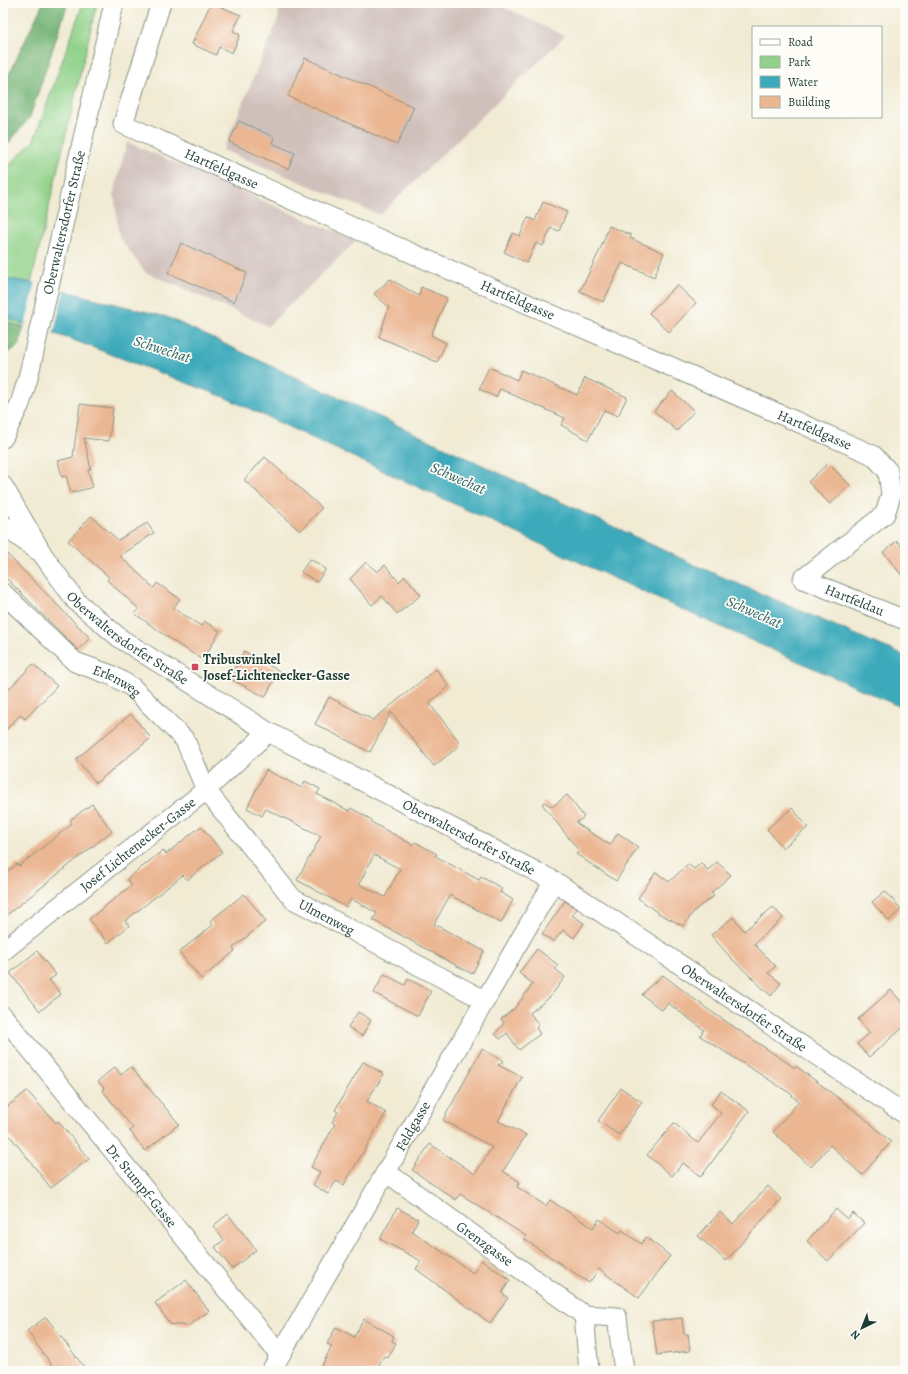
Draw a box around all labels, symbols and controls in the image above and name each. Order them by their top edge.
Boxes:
legend [752,26,882,118]
text: Road [788,34,814,50]
text: Park [788,54,811,70]
text: Water [787,74,818,90]
text: Building [788,94,830,110]
street label: Hartfeldgasse [181,144,262,194]
street label: Oberwaltersdorfer Straße [38,148,90,296]
street label: Hartfeldgasse [478,275,558,325]
water label: Schwechat [131,331,193,368]
street label: Hartfeldgasse [774,405,855,455]
water label: Schwechat [427,457,489,499]
street label: Hartfeldau [822,580,887,621]
street label: Oberwaltersdorfer Straße [62,588,192,689]
water label: Schwechat [723,591,785,633]
place label: Tribuswinkel Josef-Lichtenecker-Gasse [203,650,351,685]
street label: Erlenweg [90,660,146,701]
marker: Tribuswinkel Josef-Lichtenecker-Gasse [190,662,200,672]
street label: Josef Lichtenecker-Gasse [76,793,200,896]
street label: Oberwaltersdorfer Straße [399,795,539,880]
street label: Ulmenweg [295,895,358,940]
street label: Oberwaltersdorfer Straße [677,959,811,1056]
street label: Feldgasse [391,1098,435,1155]
street label: Dr. Stumpf-Gasse [101,1140,181,1232]
street label: Grenzgasse [452,1217,517,1271]
north arrow [842,1308,882,1348]
text: N [847,1327,864,1343]

